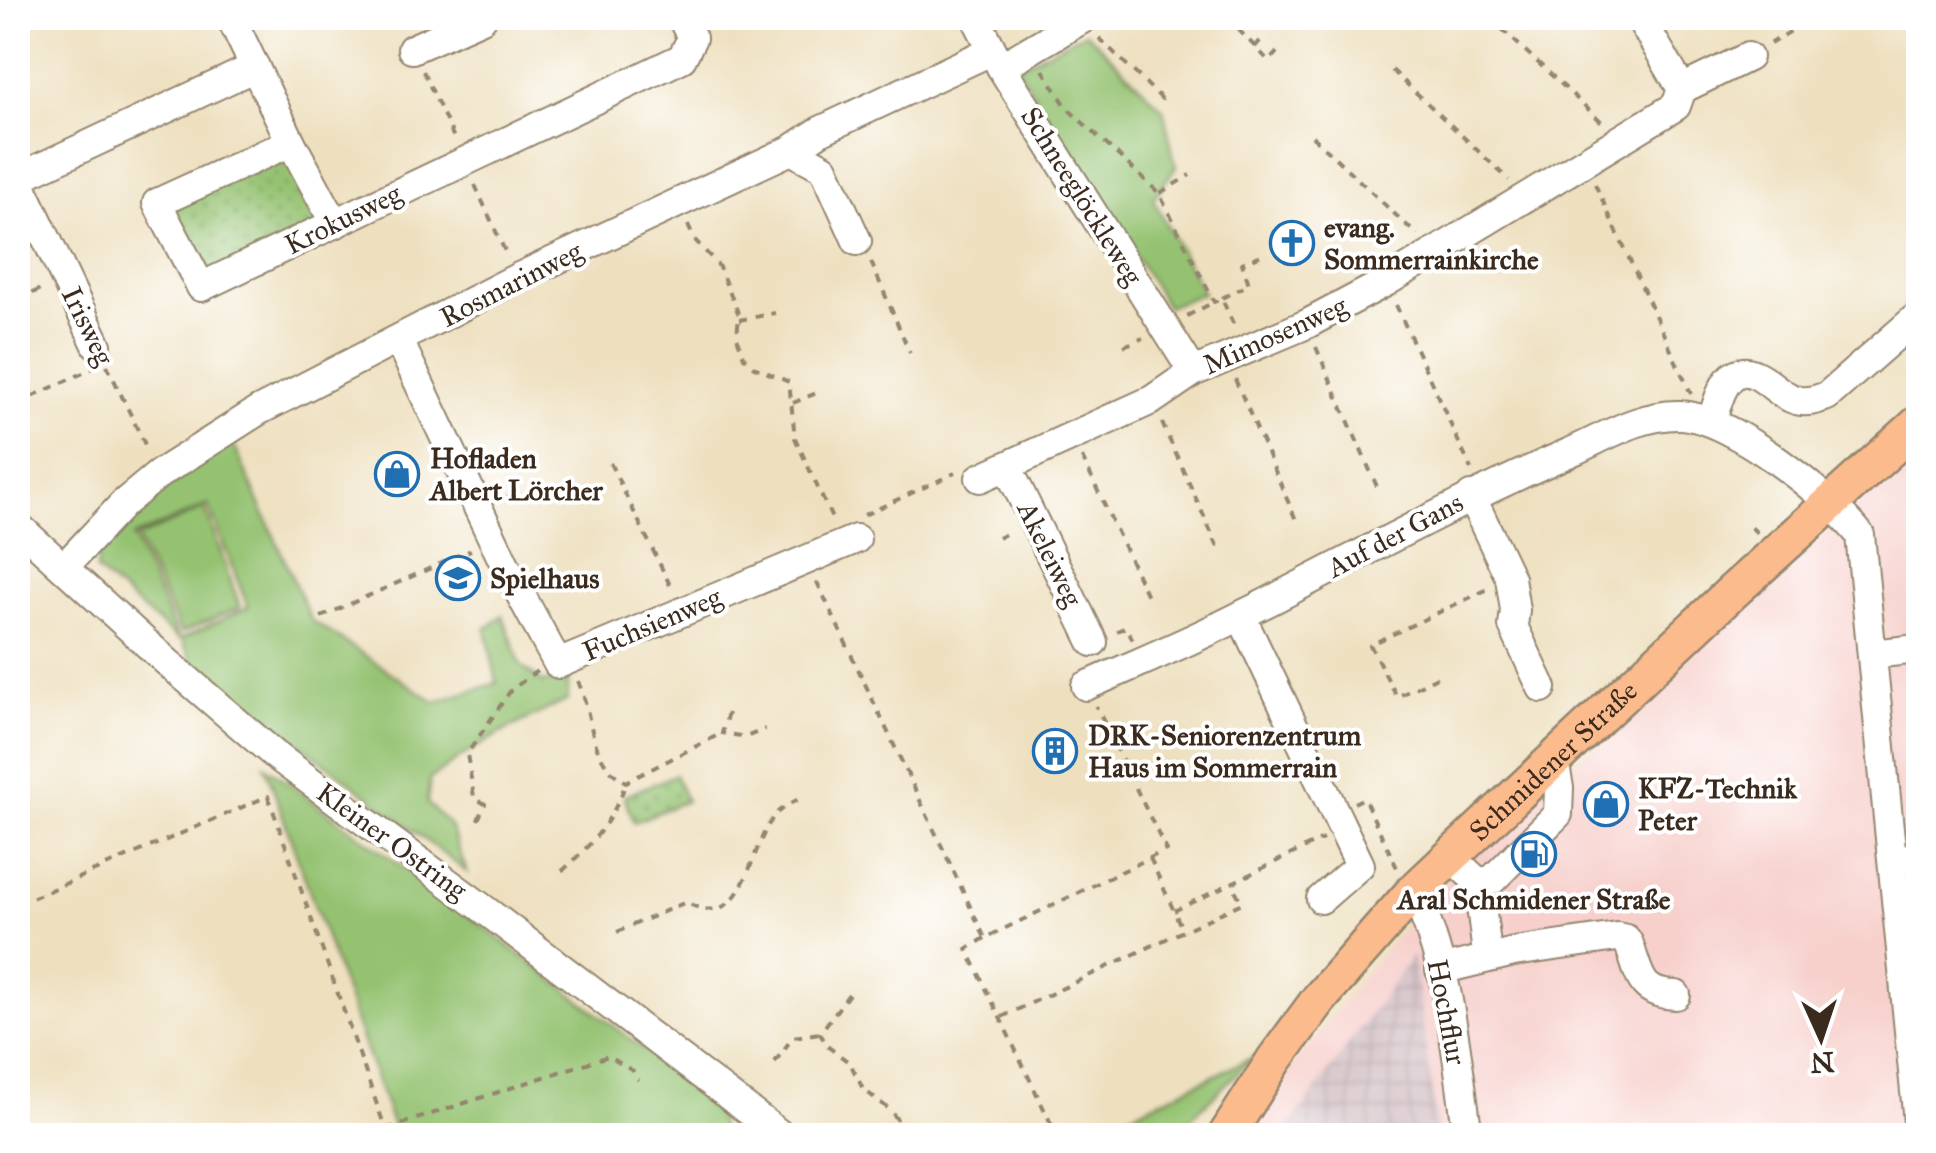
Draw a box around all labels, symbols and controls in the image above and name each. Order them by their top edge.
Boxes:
street label: Schneeglöckleweg [1013,100,1151,292]
street label: Krokusweg [279,175,408,262]
place label: evang. Sommerrainkirche [1324,210,1539,277]
church icon: evang. Sommerrainkirche [1269,220,1315,266]
street label: Rosmarinweg [434,233,589,335]
street label: Irisweg [54,281,122,372]
street label: Mimosenweg [1198,287,1353,382]
place label: Hofladen Albert Lörcher [428,441,603,508]
shop icon: Hofladen Albert Lörcher [374,451,420,497]
street label: Auf der Gans [1320,485,1469,586]
street label: Akeleiweg [1009,495,1091,613]
school or university icon: Spielhaus [435,555,481,601]
place label: Spielhaus [490,561,599,596]
street label: Fuchsienweg [577,579,728,669]
street label: Schmidener Straße [1461,673,1644,848]
place label: DRK-Seniorenzentrum Haus im Sommerrain [1088,718,1362,785]
building icon: DRK-Seniorenzentrum Haus im Sommerrain [1032,728,1078,774]
place label: KFZ-Technik Peter [1638,771,1798,838]
street label: Kleiner Ostring [310,775,475,908]
shop icon: KFZ-Technik Peter [1583,781,1629,827]
fuel station icon: Aral Schmidener Straße [1511,831,1557,877]
place label: Aral Schmidener Straße [1396,882,1671,917]
street label: Hochflur [1420,956,1474,1068]
north arrow [1771,988,1871,1088]
text: N [1809,1044,1835,1081]

